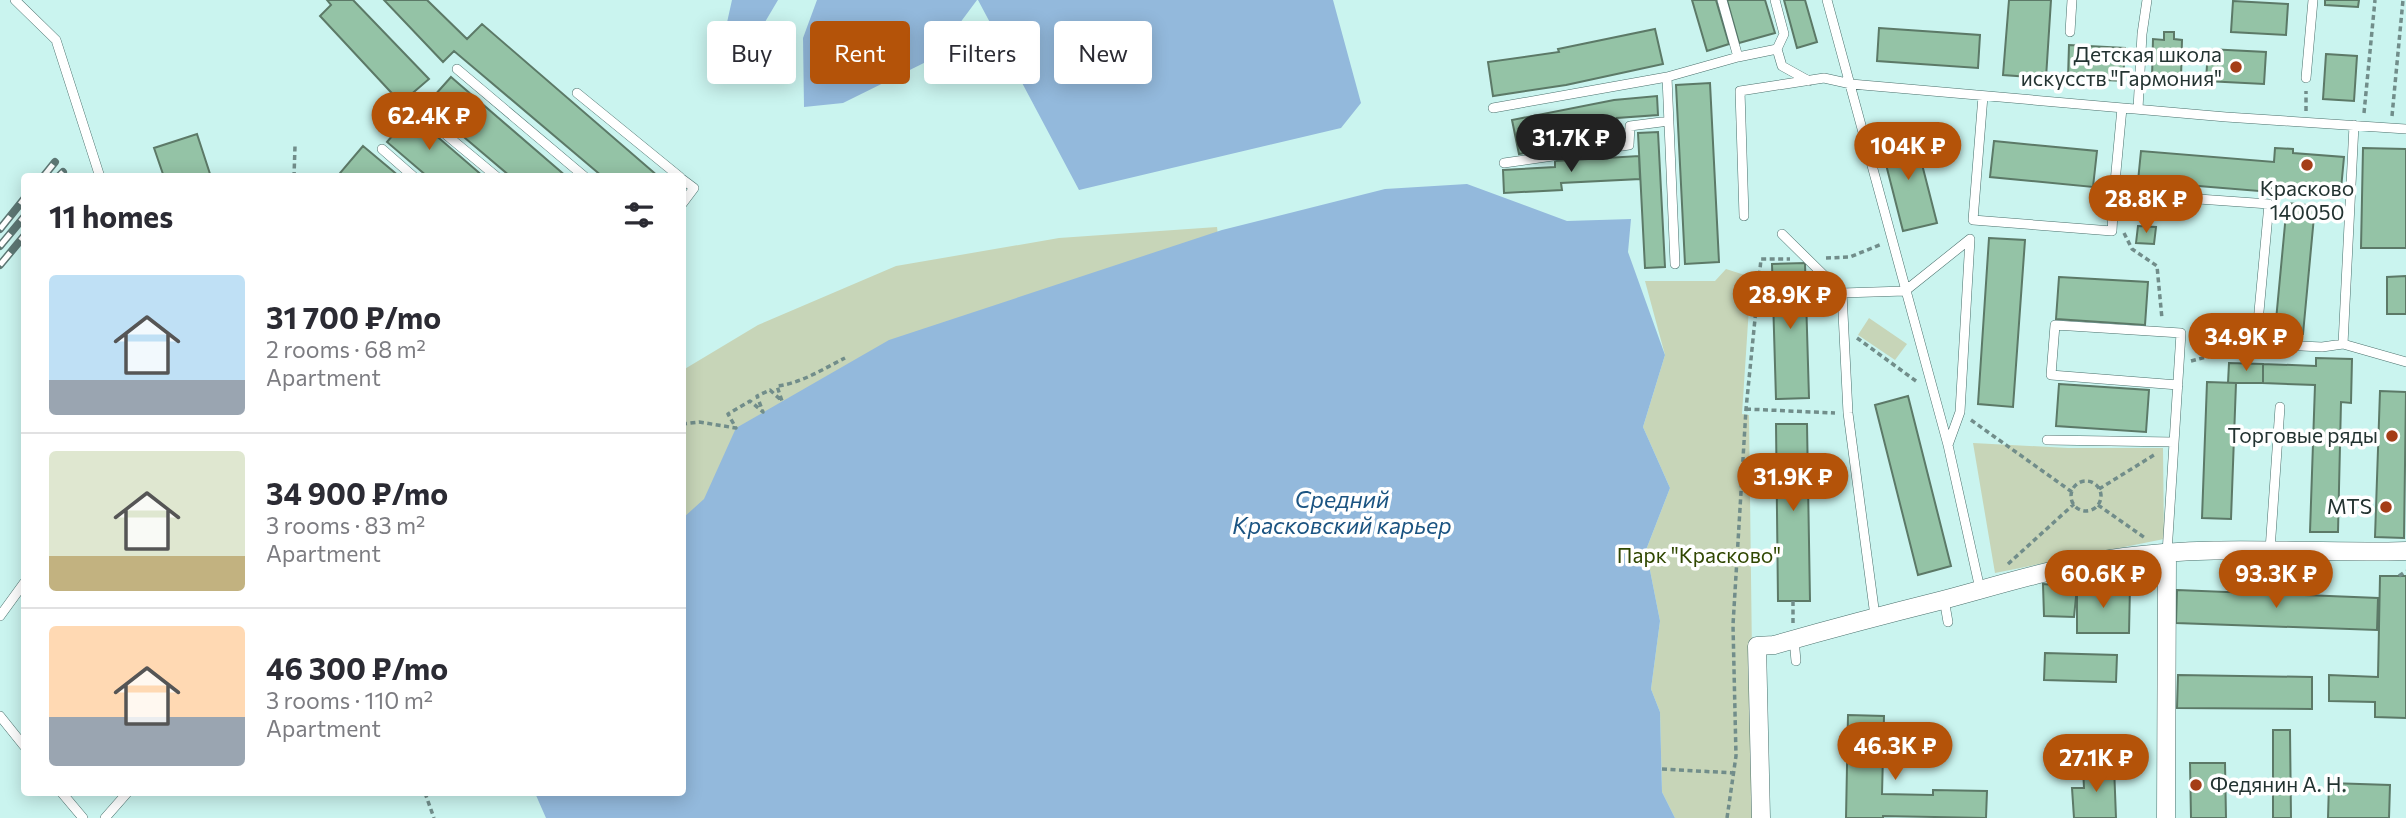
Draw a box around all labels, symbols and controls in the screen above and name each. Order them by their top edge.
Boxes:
chip: Buy [707,21,796,84]
chip: Rent [810,21,910,84]
chip: Filters [924,21,1040,84]
chip: New [1054,21,1152,84]
place label: Детская школа искусств "Гармония" [2021,41,2222,90]
marker: Детская школа искусств "Гармония" [2228,59,2244,75]
pin: 62.4K ₽ [364,92,494,152]
text: 62.4K ₽ [388,101,470,129]
pin: 31.7K ₽ [1506,114,1636,174]
pin: 104K ₽ [1851,122,1965,182]
text: 31.7K ₽ [1532,123,1610,151]
text: 104K ₽ [1870,131,1946,159]
marker: Красково 140050 [2299,157,2315,173]
place label: Красково 140050 [2260,175,2354,224]
pin: 28.8K ₽ [2081,176,2211,235]
text: 28.8K ₽ [2105,184,2187,212]
icon: filters [620,196,658,234]
text: 11 homes [49,197,173,234]
pin: 28.9K ₽ [1725,272,1855,331]
text: 28.9K ₽ [1749,280,1831,308]
text: 31 700 ₽/mo [266,298,441,335]
icon: home [105,303,189,387]
pin: 34.9K ₽ [2181,314,2311,373]
text: 34.9K ₽ [2204,322,2288,350]
text: 2 rooms · 68 m² [266,335,426,363]
text: Apartment [266,363,381,391]
place label: Торговые ряды [2227,422,2378,447]
marker: Торговые ряды [2384,428,2400,444]
pin: 31.9K ₽ [1728,454,1858,513]
text: 31.9K ₽ [1753,462,1833,490]
text: 34 900 ₽/mo [266,474,448,511]
icon: home [105,479,189,563]
water label: Средний Красковский карьер [1232,485,1452,539]
place label: MTS [2327,493,2372,518]
marker: MTS [2378,499,2394,515]
text: 3 rooms · 83 m² [266,511,425,539]
text: Apartment [266,539,381,567]
park label: Парк "Красково" [1617,542,1781,567]
pin: 60.6K ₽ [2038,550,2168,610]
pin: 93.3K ₽ [2211,550,2341,610]
text: 60.6K ₽ [2061,559,2145,587]
text: 93.3K ₽ [2235,559,2317,587]
text: 46 300 ₽/mo [266,649,448,686]
icon: home [105,654,189,738]
text: 3 rooms · 110 m² [266,686,433,714]
text: Apartment [266,714,381,742]
pin: 46.3K ₽ [1830,722,1960,782]
text: 46.3K ₽ [1853,731,1937,759]
pin: 27.1K ₽ [2031,734,2161,794]
text: 27.1K ₽ [2059,743,2133,771]
place label: Федянин А. Н. [2210,771,2346,796]
marker: Федянин А. Н. [2188,777,2204,793]

